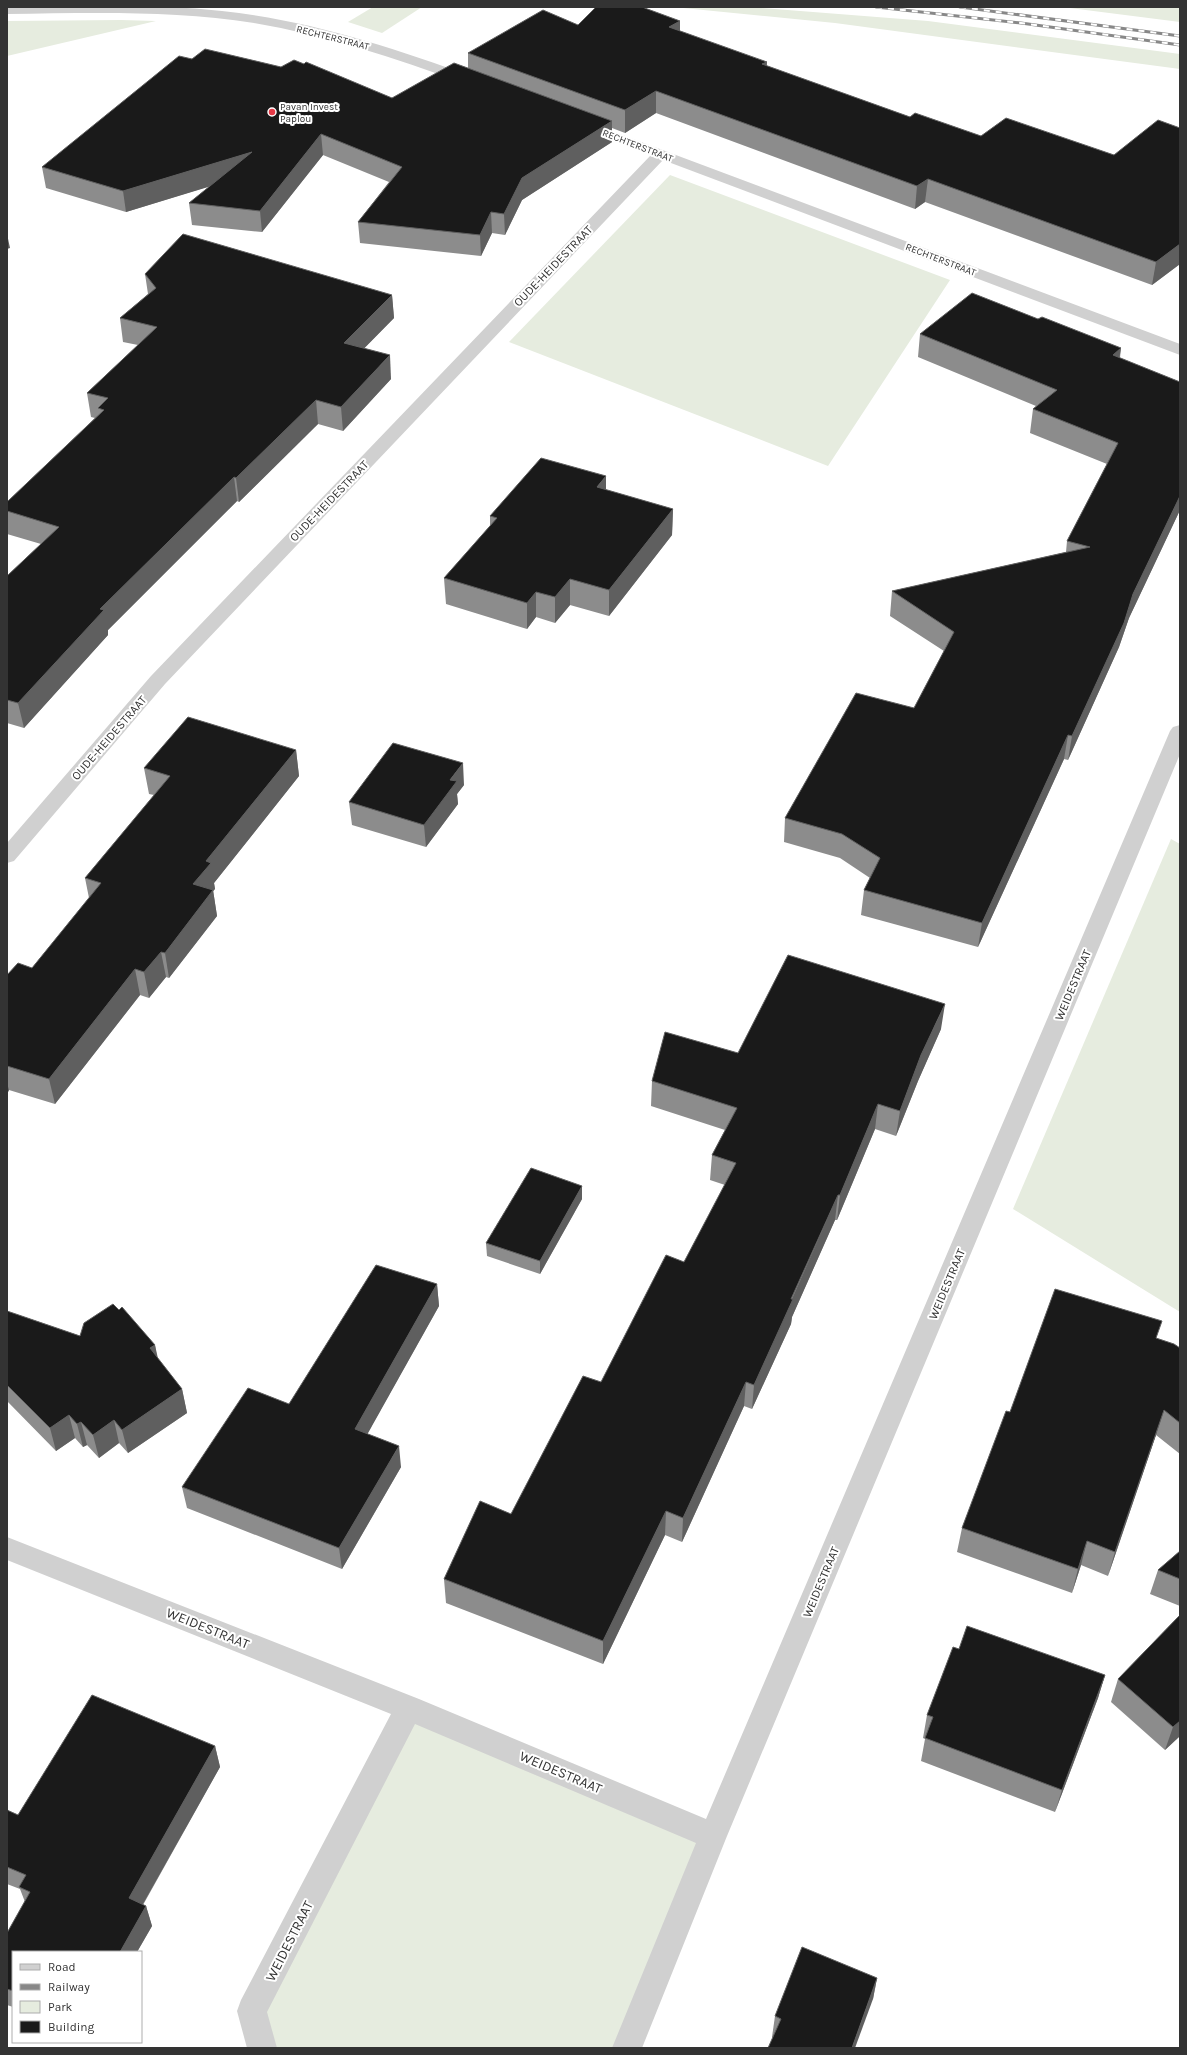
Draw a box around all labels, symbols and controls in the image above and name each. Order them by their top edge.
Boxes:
street label: RECHTERSTRAAT [295,23,370,53]
place label: Pavan Invest Paplou [280,101,338,125]
marker: Pavan Invest Paplou [267,107,277,117]
street label: RECHTERSTRAAT [601,127,675,165]
street label: OUDE-HEIDESTRAAT [511,223,595,309]
street label: RECHTERSTRAAT [904,241,978,279]
street label: OUDE-HEIDESTRAAT [287,458,371,544]
street label: OUDE-HEIDESTRAAT [69,693,149,783]
street label: WEIDESTRAAT [1052,948,1094,1022]
street label: WEIDESTRAAT [926,1247,968,1321]
street label: WEIDESTRAAT [800,1545,842,1619]
street label: WEIDESTRAAT [164,1604,252,1653]
street label: WEIDESTRAAT [517,1747,605,1797]
street label: WEIDESTRAAT [262,1898,317,1984]
legend [12,1951,142,2043]
text: Road [48,1960,76,1974]
text: Railway [48,1980,90,1994]
text: Park [48,2000,73,2014]
text: Building [48,2020,95,2034]

